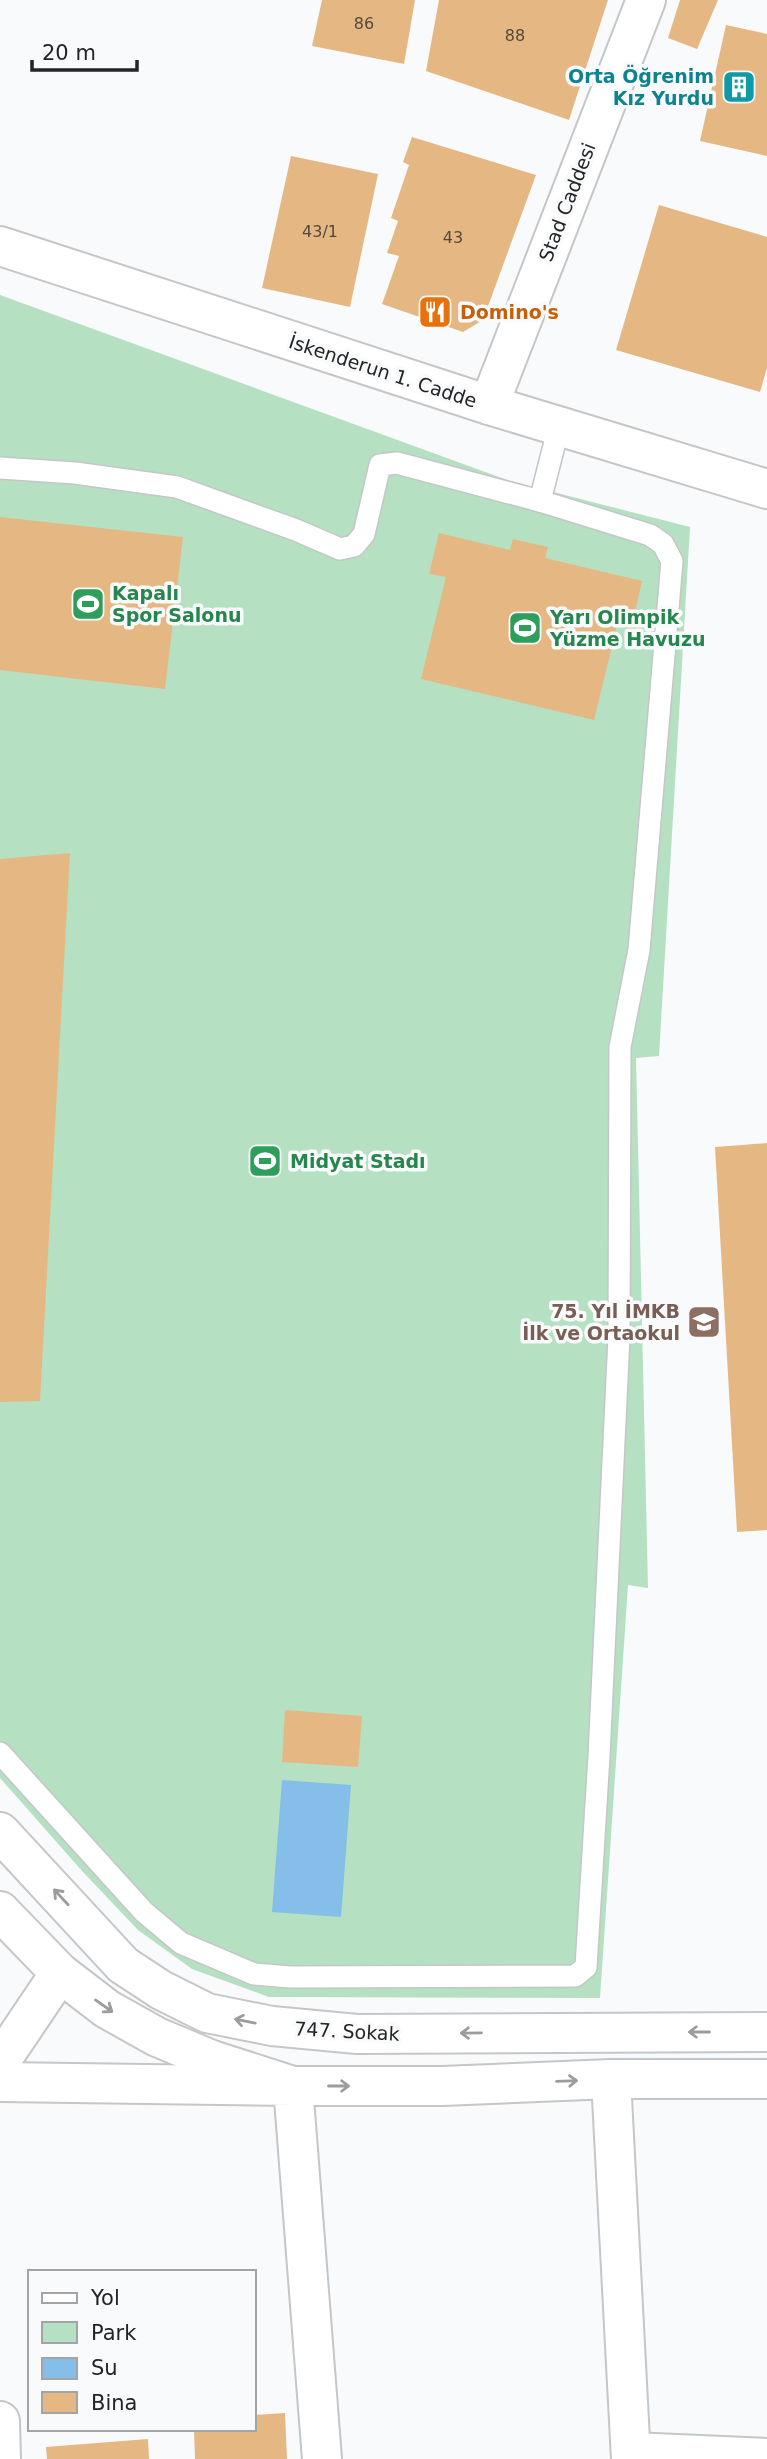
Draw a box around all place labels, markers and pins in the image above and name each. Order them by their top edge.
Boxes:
place label: Orta Öğrenim Kız Yurdu [568,64,714,109]
building icon: Orta Öğrenim Kız Yurdu [720,68,758,106]
restaurant icon: Domino's [416,293,454,331]
place label: Domino's [460,301,559,323]
place label: Kapalı Spor Salonu [112,582,241,626]
sports icon: Kapalı Spor Salonu [69,585,107,623]
place label: Yarı Olimpik Yüzme Havuzu [549,606,705,650]
sports icon: Yarı Olimpik Yüzme Havuzu [506,609,544,647]
sports icon: Midyat Stadı [246,1142,284,1180]
place label: Midyat Stadı [290,1150,426,1172]
place label: 75. Yıl İMKB İlk ve Ortaokul [522,1299,680,1344]
school or university icon: 75. Yıl İMKB İlk ve Ortaokul [685,1303,723,1341]

